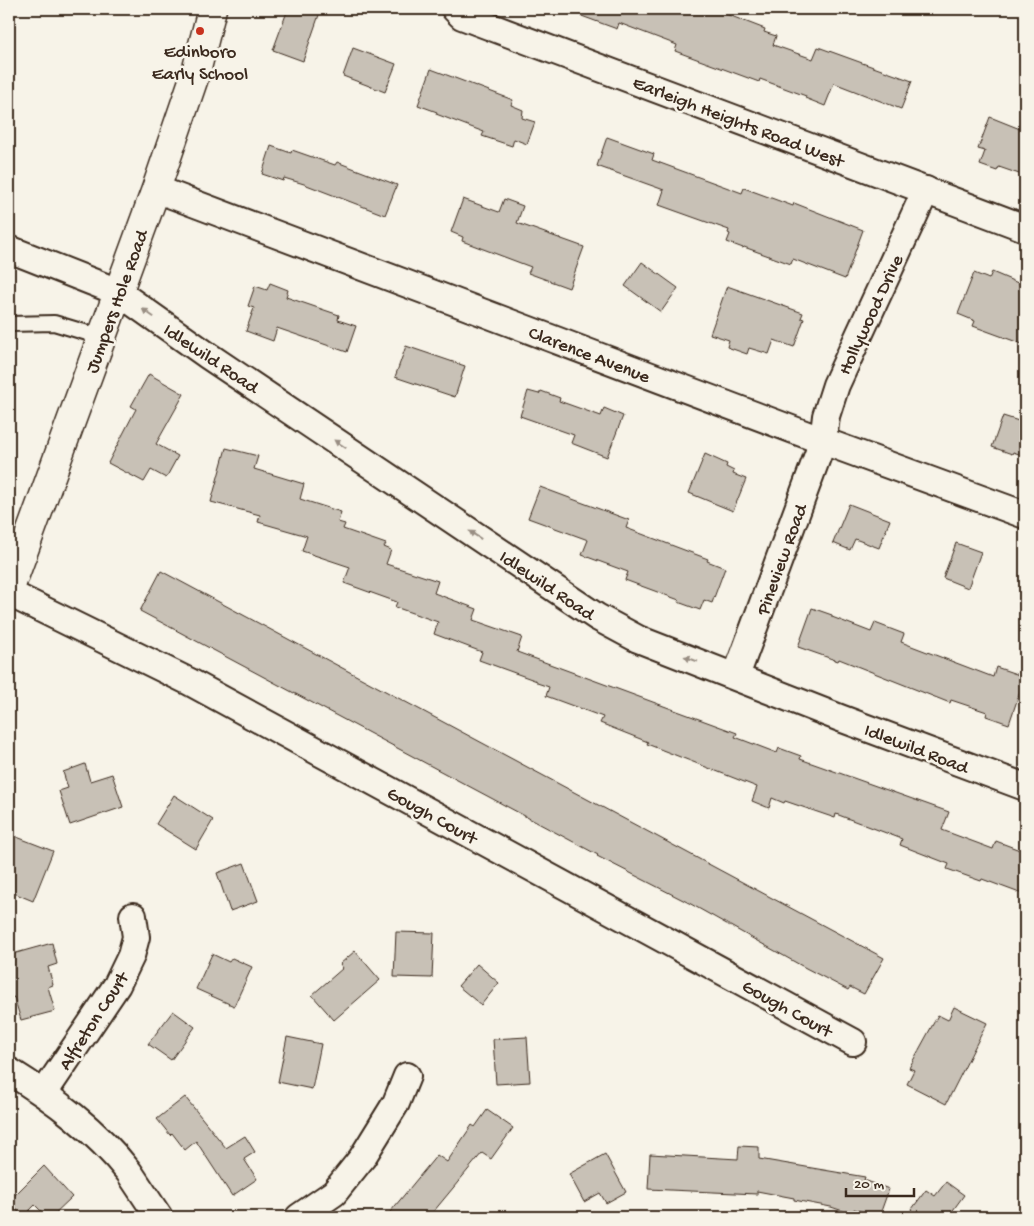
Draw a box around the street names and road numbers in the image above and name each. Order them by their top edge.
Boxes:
street label: Earleigh Heights Road West [629,72,849,175]
street label: Jumpers Hole Road [82,226,155,377]
street label: Hollywood Drive [834,252,910,379]
street label: Idlewild Road [158,320,264,401]
street label: Clarence Avenue [525,323,653,390]
street label: Pineview Road [752,500,815,620]
street label: Idlewild Road [494,547,600,628]
street label: Idlewild Road [860,720,973,781]
street label: Gough Court [382,783,482,852]
street label: Alfreton Court [55,967,136,1075]
street label: Gough Court [737,976,837,1045]

